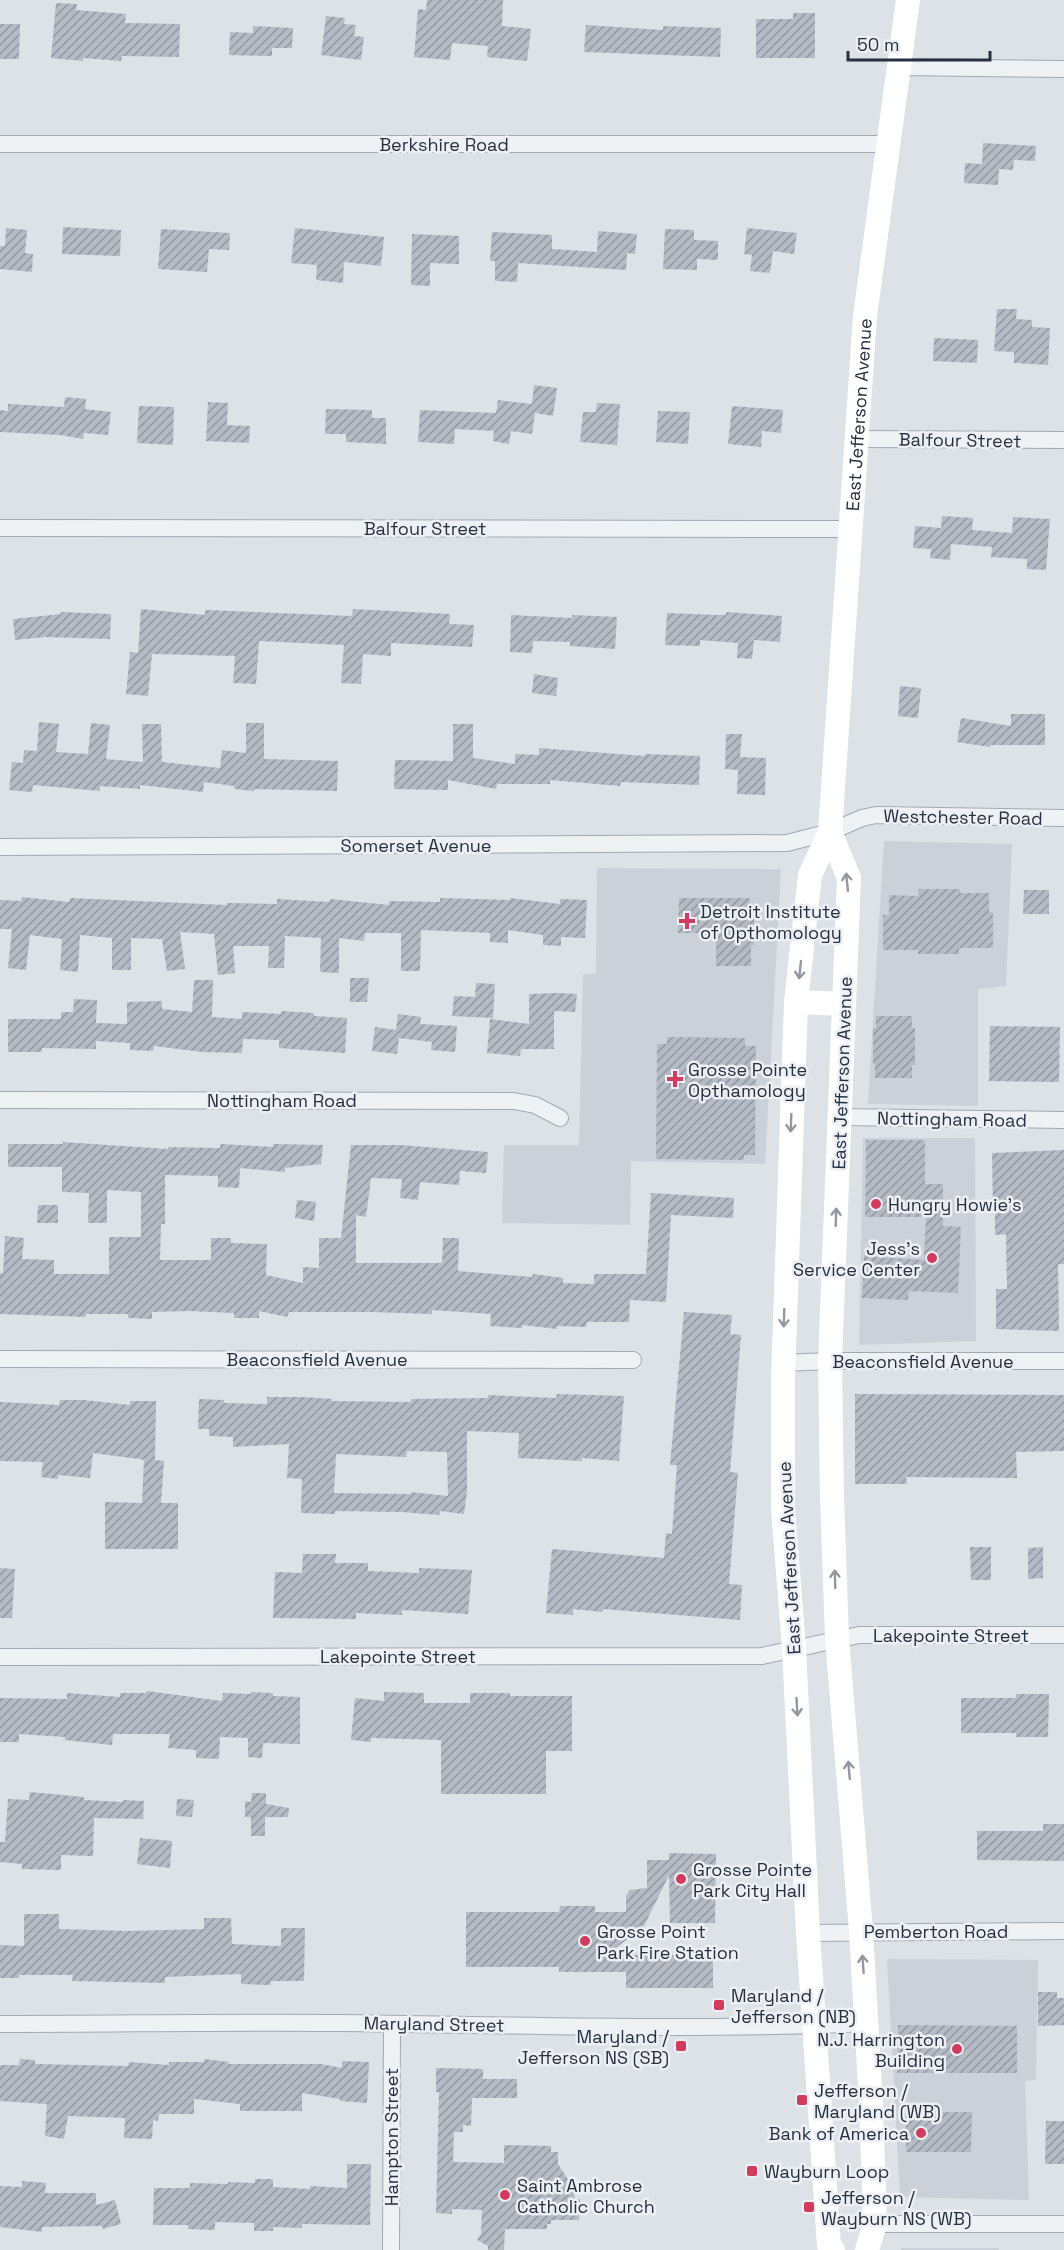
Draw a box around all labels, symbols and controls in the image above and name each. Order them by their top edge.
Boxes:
scale bar [848,24,990,62]
text: 50 m [857,33,899,56]
street label: Berkshire Road [379,133,509,156]
street label: East Jefferson Avenue [840,317,876,512]
street label: Balfour Street [898,427,1022,453]
street label: Balfour Street [364,517,486,540]
street label: Westchester Road [883,804,1043,830]
street label: Somerset Avenue [341,834,491,857]
one-way arrow [841,873,852,893]
place label: Detroit Institute of Opthomology [700,900,842,944]
marker: Detroit Institute of Opthomology [678,912,696,930]
one-way arrow [794,959,805,979]
street label: East Jefferson Avenue [827,976,857,1170]
place label: Grosse Pointe Opthamology [688,1058,807,1102]
marker: Grosse Pointe Opthamology [666,1070,684,1088]
street label: Nottingham Road [207,1089,357,1112]
street label: Nottingham Road [877,1106,1027,1132]
one-way arrow [785,1113,796,1133]
place label: Hungry Howie's [888,1193,1021,1216]
marker: Hungry Howie's [869,1197,883,1211]
one-way arrow [830,1207,841,1227]
place label: Jess's Service Center [793,1237,920,1281]
marker: Jess's Service Center [925,1251,939,1265]
one-way arrow [779,1308,790,1328]
street label: Beaconsfield Avenue [226,1348,408,1371]
street label: Beaconsfield Avenue [832,1350,1014,1373]
street label: East Jefferson Avenue [772,1461,806,1655]
one-way arrow [830,1570,841,1590]
street label: Lakepointe Street [873,1624,1029,1647]
street label: Lakepointe Street [320,1645,476,1668]
one-way arrow [791,1696,802,1716]
one-way arrow [843,1760,854,1780]
place label: Grosse Pointe Park City Hall [693,1858,812,1902]
marker: Grosse Pointe Park City Hall [674,1872,688,1886]
place label: Grosse Point Park Fire Station [597,1920,739,1964]
street label: Pemberton Road [864,1920,1008,1943]
marker: Grosse Point Park Fire Station [578,1934,592,1948]
one-way arrow [858,1955,869,1975]
place label: Maryland / Jefferson (NB) [731,1984,856,2028]
marker: Maryland / Jefferson (NB) [712,1998,726,2012]
street label: Maryland Street [363,2011,505,2037]
place label: Maryland / Jefferson NS (SB) [518,2025,669,2069]
place label: N.J. Harrington Building [817,2028,945,2072]
marker: Maryland / Jefferson NS (SB) [674,2039,688,2053]
marker: N.J. Harrington Building [950,2042,964,2056]
street label: Hampton Street [380,2068,403,2206]
place label: Jefferson / Maryland (WB) [814,2079,941,2123]
marker: Jefferson / Maryland (WB) [795,2093,809,2107]
place label: Bank of America [769,2122,909,2145]
marker: Bank of America [914,2126,928,2140]
place label: Wayburn Loop [764,2160,889,2183]
marker: Wayburn Loop [745,2164,759,2178]
place label: Saint Ambrose Catholic Church [517,2174,655,2218]
place label: Jefferson / Wayburn NS (WB) [821,2186,972,2230]
marker: Saint Ambrose Catholic Church [498,2188,512,2202]
marker: Jefferson / Wayburn NS (WB) [802,2200,816,2214]

